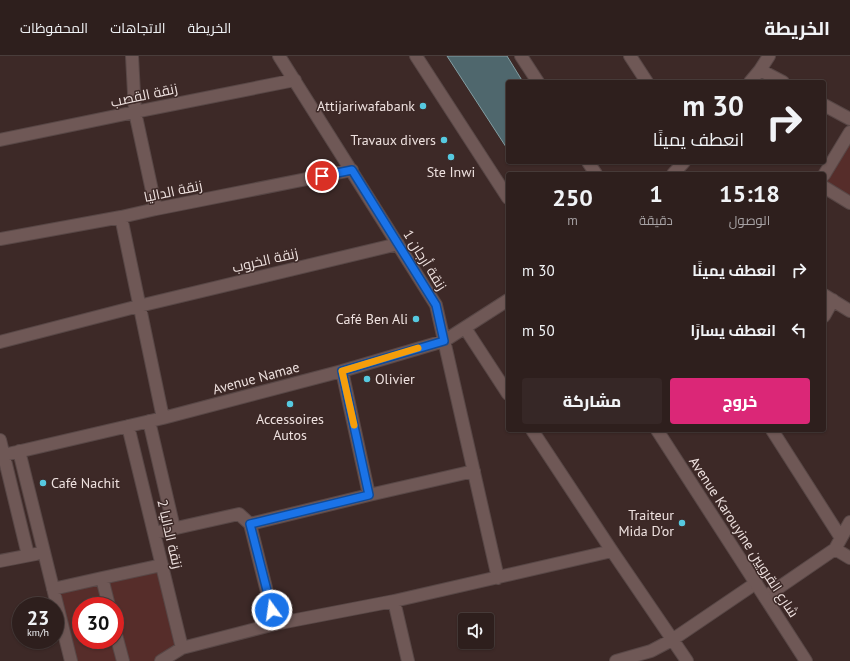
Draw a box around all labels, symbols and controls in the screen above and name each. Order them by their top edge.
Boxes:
text: الخريطة [764,16,830,40]
text: المحفوظات [20,19,88,37]
text: الاتجاهات [110,19,166,37]
text: الخريطة [188,19,231,37]
street label: زنقة القصب [109,79,179,111]
text: 30 m [683,87,744,124]
icon: right [758,96,810,148]
place label: Attijariwafabank [317,97,415,115]
marker: Attijariwafabank [418,101,428,111]
text: انعطف يمينًا [653,128,744,151]
place label: Travaux divers [351,131,436,149]
marker: Travaux divers [439,135,449,145]
marker: Ste Inwi [446,152,456,162]
pin [305,159,339,193]
place label: Ste Inwi [427,163,475,181]
icon: arrive [311,165,333,187]
street label: زنقة الداليا [142,176,204,206]
text: 1 [649,178,663,209]
text: 15:18 [719,178,780,209]
text: 250 [552,182,593,213]
text: m [567,212,578,229]
text: دقيقة [639,212,673,229]
text: الوصول [729,212,770,229]
street label: زنقة أرجان 1 [399,226,451,294]
street label: زنقة الخروب [230,244,300,276]
icon: right [788,259,810,281]
text: 30 m [522,261,555,280]
text: انعطف يمينًا [692,261,776,280]
place label: Café Ben Ali [336,310,408,328]
marker: Café Ben Ali [411,314,421,324]
icon: left [788,319,810,341]
text: 50 m [522,321,555,340]
text: انعطف يسارًا [690,321,776,340]
street label: Avenue Namae [211,358,301,398]
place label: Olivier [375,370,415,388]
marker: Olivier [362,374,372,384]
button: مشاركة [522,378,662,424]
button: خروج [670,378,810,424]
marker: Accessoires Autos [285,399,295,409]
place label: Accessoires Autos [256,410,324,444]
street label: Avenue Karouyine شارع القرويين [685,453,803,621]
place label: Café Nachit [51,474,120,492]
marker: Café Nachit [38,478,48,488]
street label: زنقة الداليا 2 [153,498,187,570]
place label: Traiteur Mida D'or [618,506,674,540]
marker: Traiteur Mida D'or [677,518,687,528]
position arrow [251,589,293,631]
speed limit sign: 30 [72,597,124,649]
text: 23 [27,605,49,631]
map controls [458,613,494,649]
button: sound [458,613,494,649]
text: km/h [27,626,49,639]

